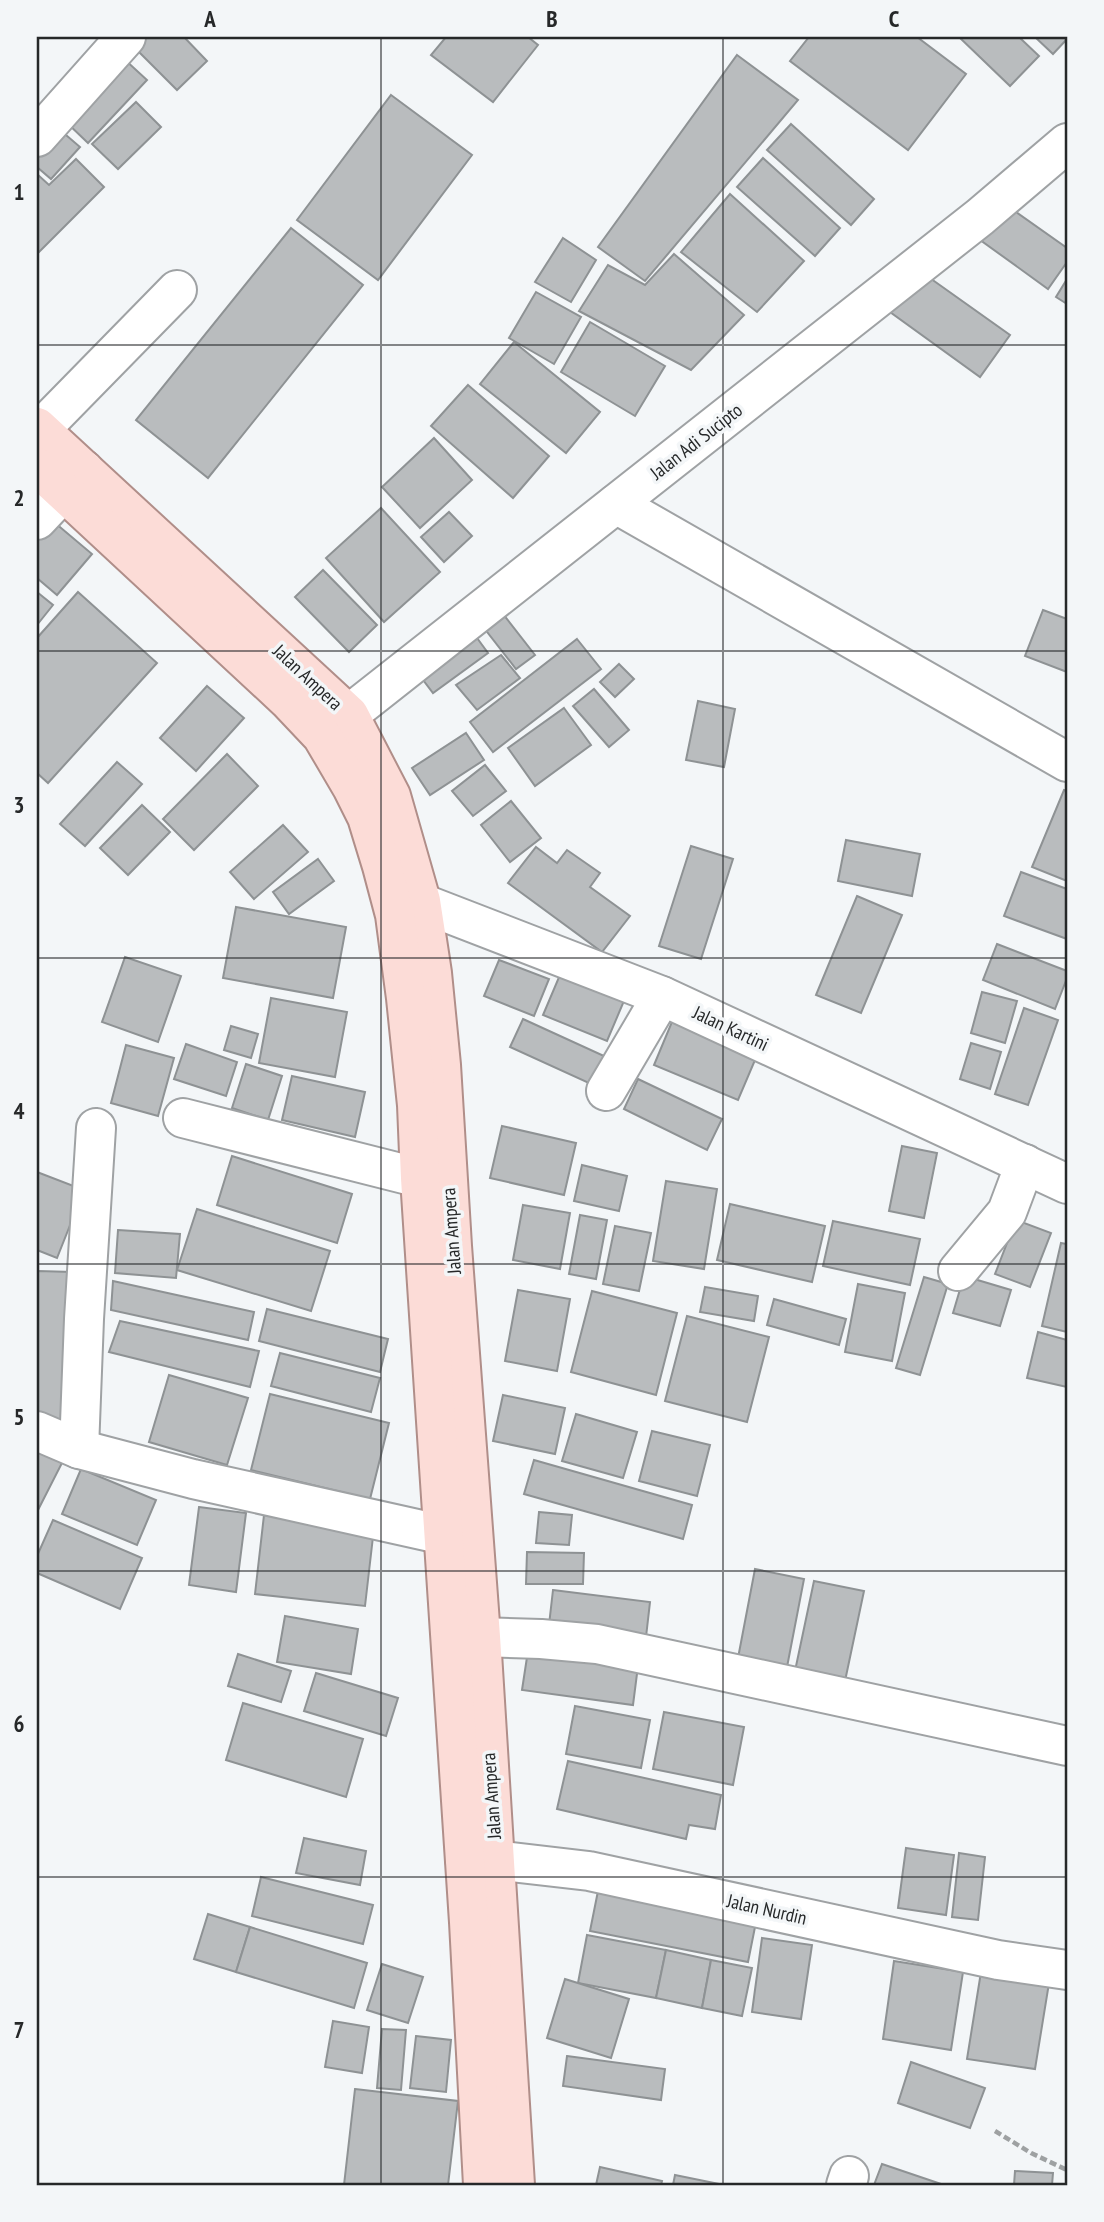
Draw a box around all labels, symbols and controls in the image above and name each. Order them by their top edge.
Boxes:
text: A [203,4,216,33]
text: B [546,4,558,33]
text: C [889,4,900,33]
text: 1 [14,177,25,206]
street label: Jalan Adi Sucipto [644,398,747,485]
text: 2 [14,483,25,512]
street label: Jalan Ampera [268,638,348,715]
text: 3 [14,790,25,819]
street label: Jalan Kartini [688,1000,773,1056]
text: 4 [14,1096,25,1125]
street label: Jalan Ampera [436,1187,466,1276]
text: 5 [14,1402,25,1431]
text: 6 [14,1709,25,1738]
street label: Jalan Ampera [476,1752,506,1841]
street label: Jalan Nurdin [724,1888,809,1930]
text: 7 [14,2015,25,2044]

